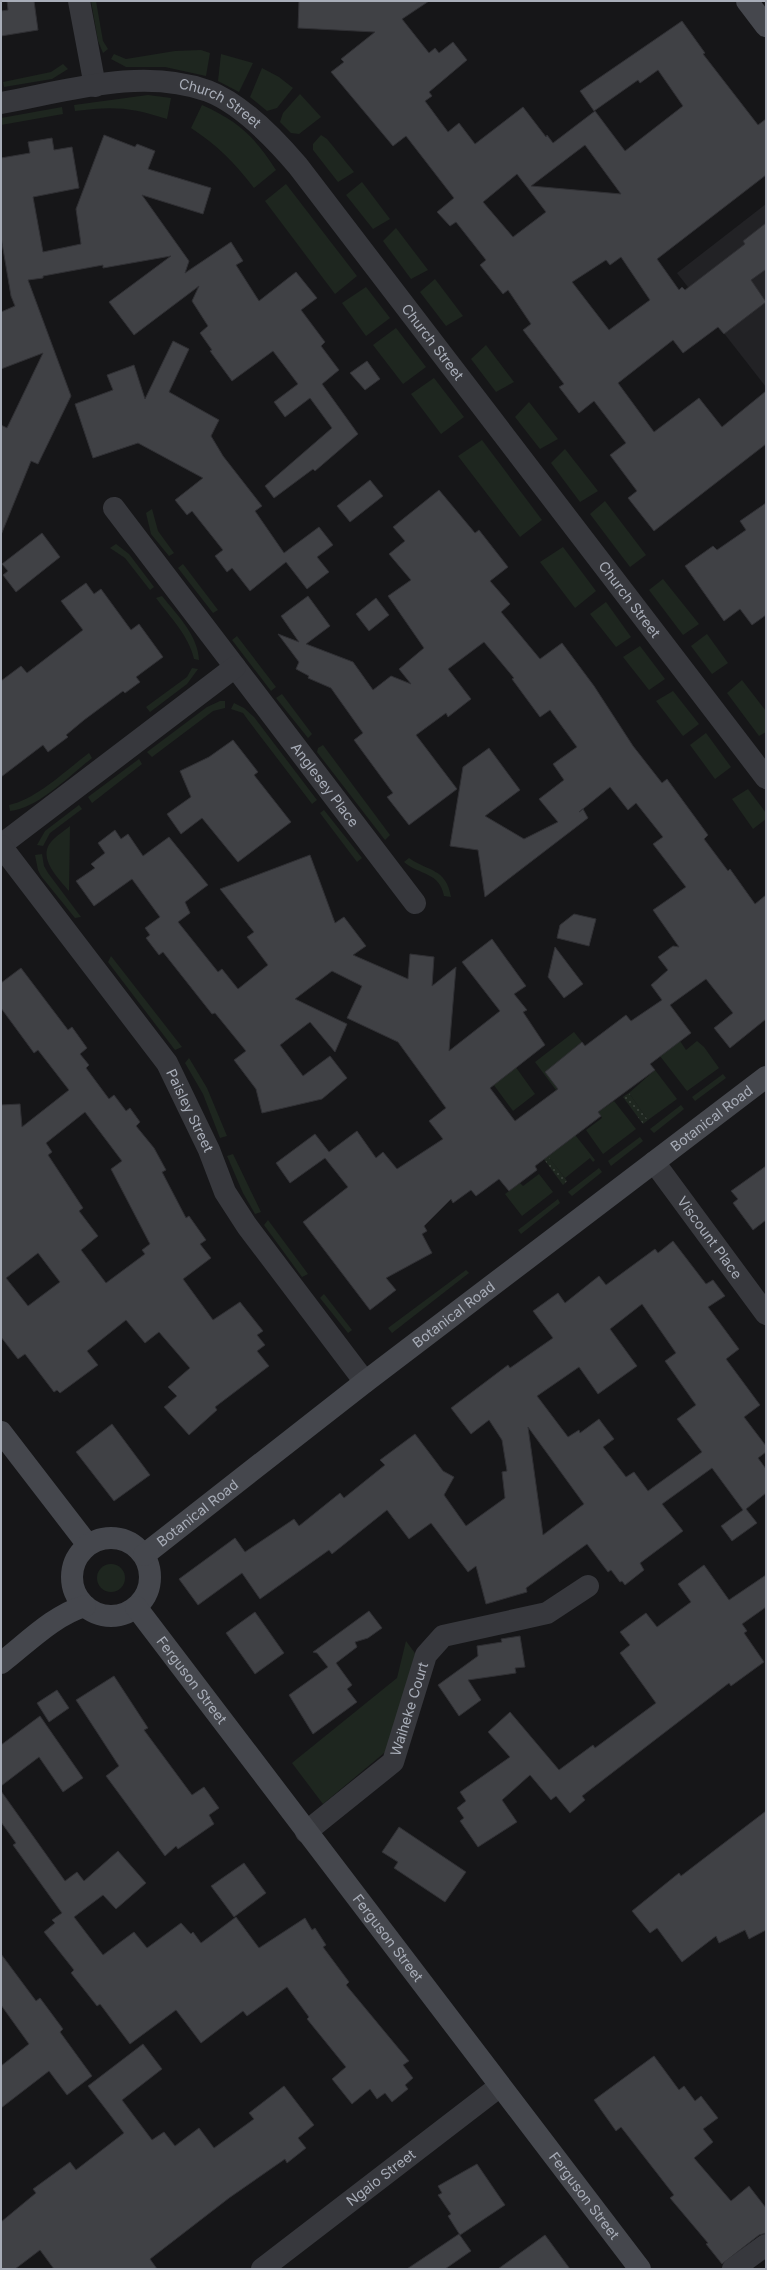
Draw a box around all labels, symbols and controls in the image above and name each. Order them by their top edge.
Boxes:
street label: Church Street [178,75,265,131]
street label: Church Street [398,300,468,384]
street label: Church Street [595,558,665,641]
street label: Anglesey Place [288,739,363,830]
street label: Paisley Street [163,1066,218,1155]
street label: Botanical Road [667,1081,756,1155]
street label: Viscount Place [674,1193,746,1282]
street label: Botanical Road [409,1277,498,1351]
street label: Botanical Road [153,1476,241,1550]
street label: Ferguson Street [153,1633,231,1727]
street label: Waiheke Court [386,1660,431,1758]
street label: Ferguson Street [350,1891,427,1985]
street label: Ngaio Street [343,2145,419,2209]
street label: Ferguson Street [546,2148,624,2243]

